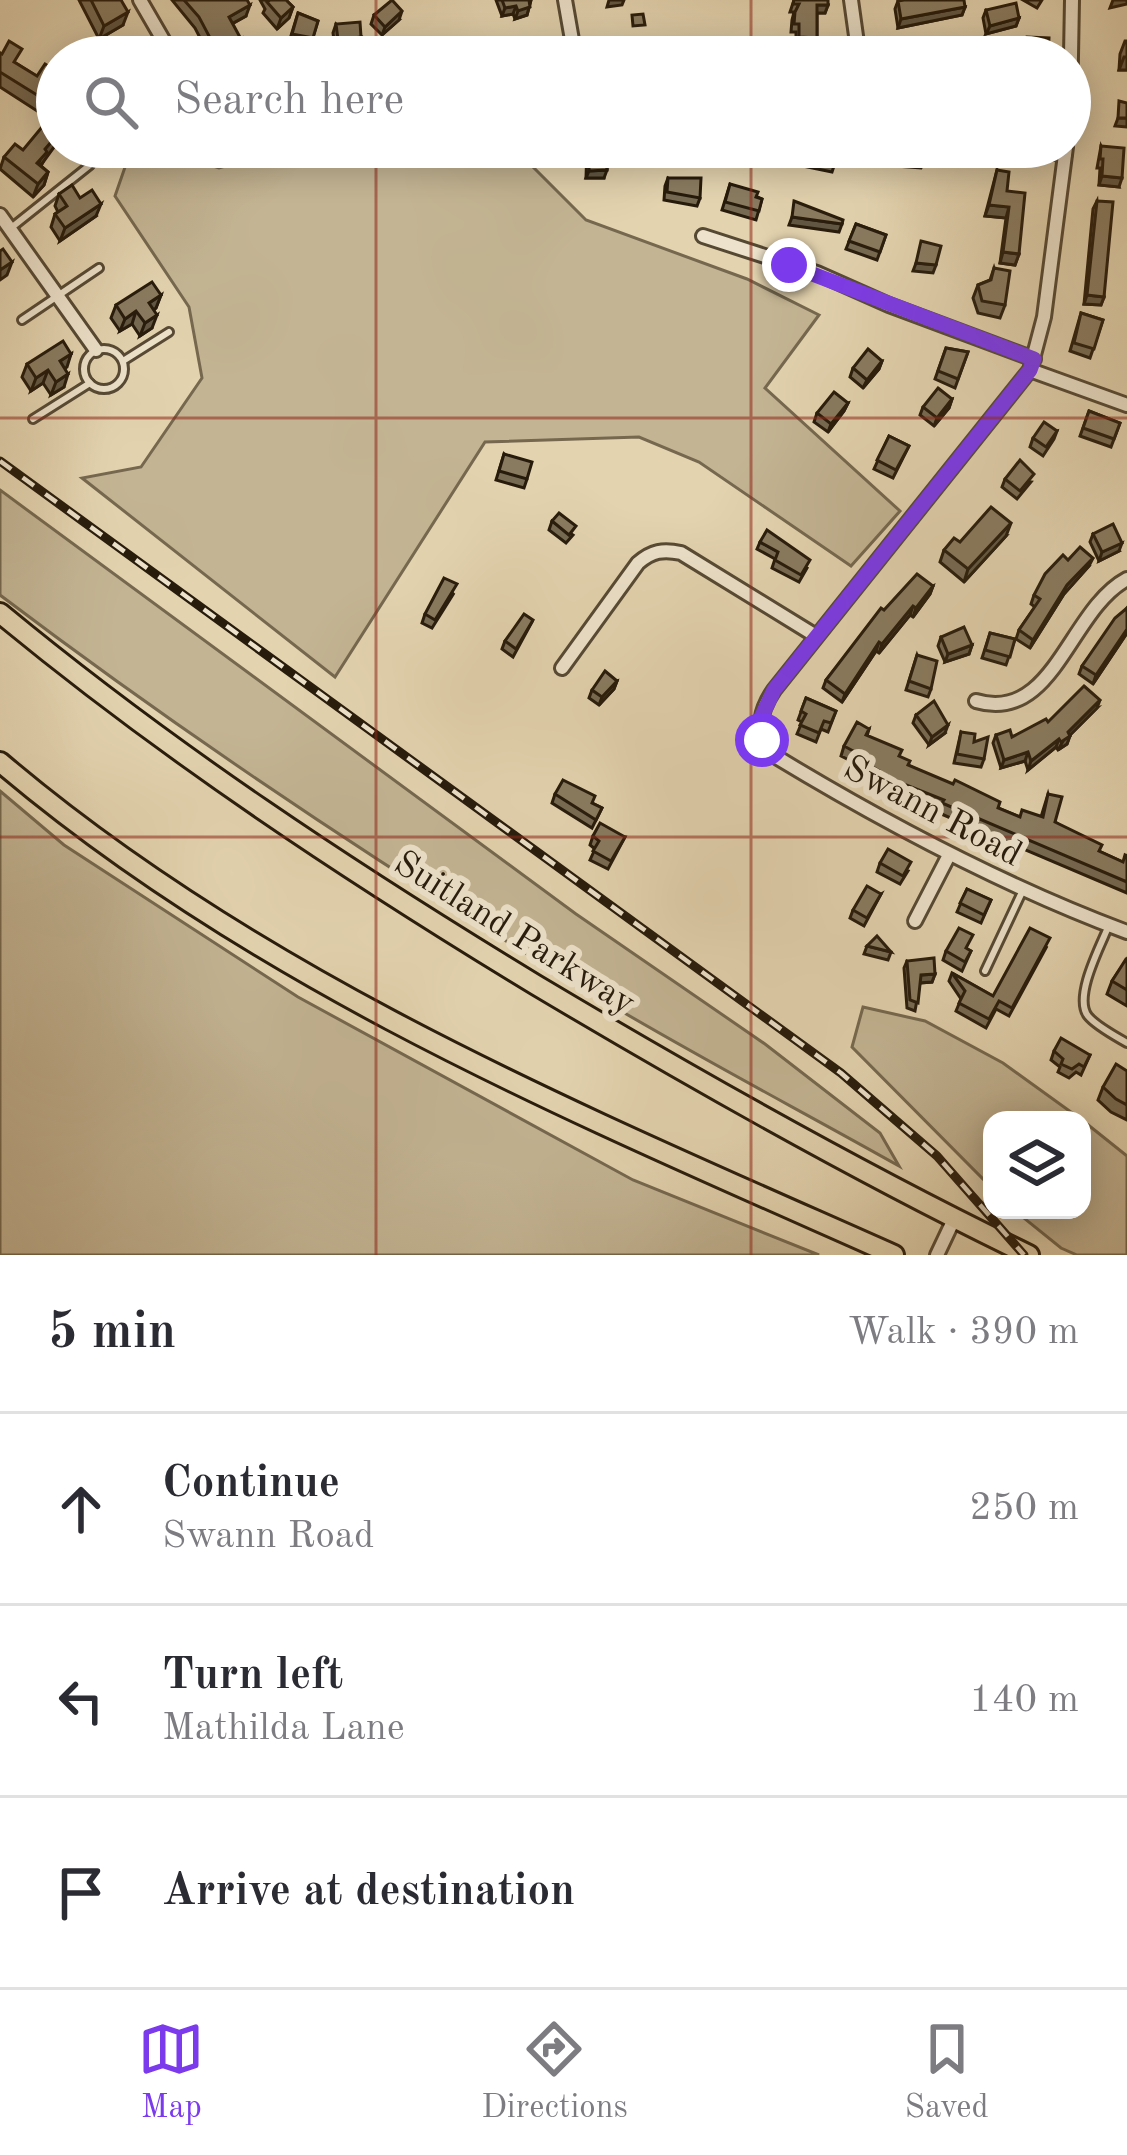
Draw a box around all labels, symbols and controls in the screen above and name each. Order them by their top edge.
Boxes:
search box [36,36,1091,168]
icon: search [78,69,144,135]
text: Search here [174,79,404,124]
route end [762,238,816,292]
route start [735,713,789,767]
street label: Swann Road [837,751,1027,874]
street label: Suitland Parkway [387,846,641,1023]
map controls [983,1111,1091,1219]
button: layers [983,1111,1091,1219]
text: 5 min [48,1308,176,1359]
text: Walk · 390 m [848,1313,1079,1352]
text: Continue [162,1462,340,1507]
icon: ahead [48,1476,114,1542]
text: 250 m [969,1489,1079,1528]
text: Swann Road [162,1517,374,1556]
text: Turn left [162,1654,343,1699]
icon: left [48,1668,114,1734]
text: 140 m [969,1681,1079,1720]
text: Mathilda Lane [162,1709,405,1748]
icon: arrive [48,1860,114,1926]
text: Arrive at destination [162,1870,575,1915]
tab: Map [138,2016,204,2129]
tab: Directions [481,2016,628,2129]
tab: Saved [905,2016,989,2129]

